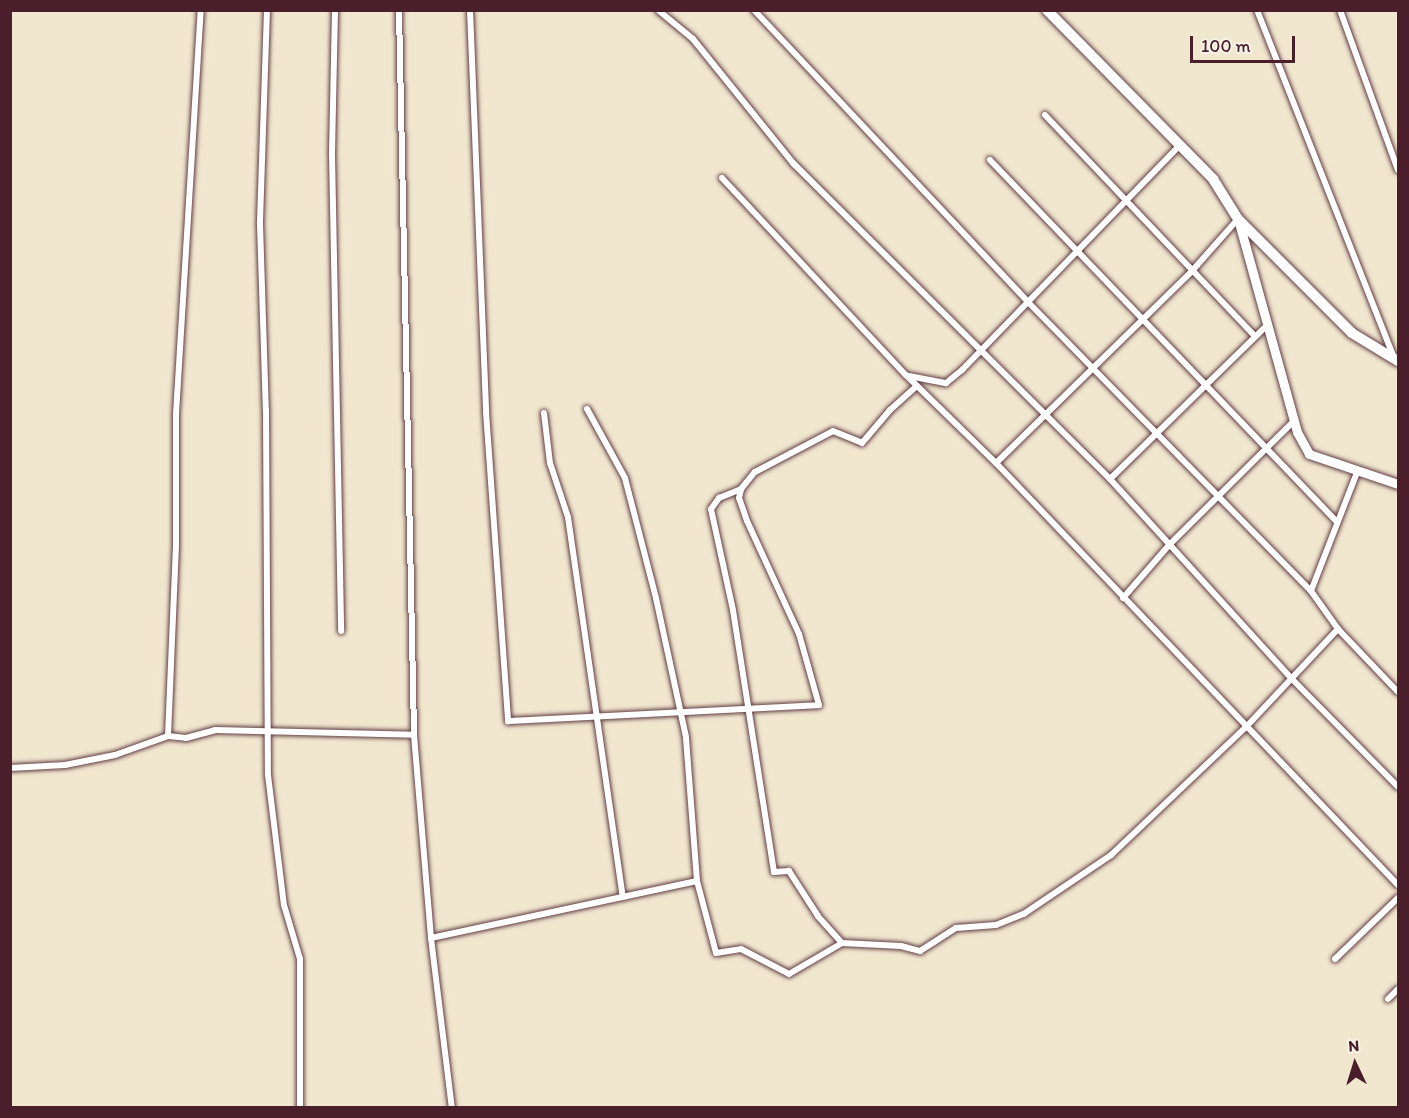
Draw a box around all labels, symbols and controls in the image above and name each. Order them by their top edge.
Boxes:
scale bar [1193,24,1298,62]
text: 100 m [1201,35,1251,57]
north arrow [1325,1034,1385,1094]
text: N [1348,1036,1360,1055]

